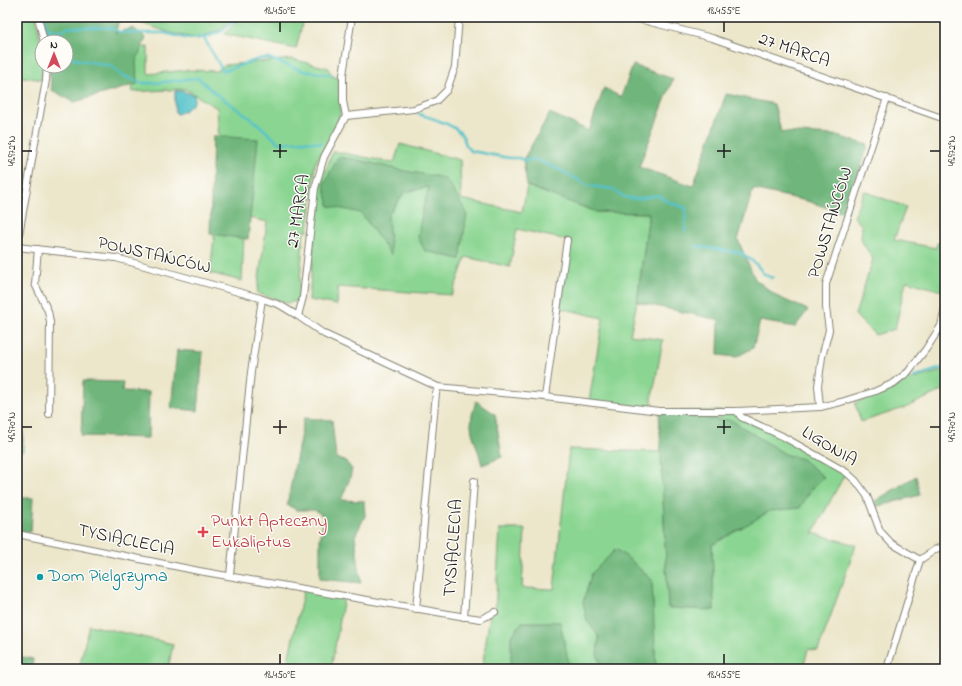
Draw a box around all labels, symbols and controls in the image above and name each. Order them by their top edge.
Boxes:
text: 18.450°E [264,4,296,19]
text: 18.455°E [707,4,741,19]
street label: 27 MARCA [755,27,833,75]
north arrow [34,34,74,74]
text: N [50,37,58,53]
text: 49.972°N [5,135,20,166]
text: 49.972°N [945,135,960,166]
street label: POWSTAŃCÓW [802,164,860,282]
street label: 27 MARCA [280,172,318,250]
street label: POWSTAŃCÓW [95,230,213,282]
text: 49.970°N [5,412,20,442]
text: 49.970°N [945,412,960,442]
street label: LIGONIA [796,420,862,474]
street label: TYSIĄCLECIA [438,498,470,598]
place label: Punkt Apteczny Eukaliptus [211,509,327,556]
street label: TYSIĄCLECIA [75,518,177,564]
marker: Punkt Apteczny Eukaliptus [198,527,208,537]
place label: Dom Pielgrzyma [47,564,168,591]
marker: Dom Pielgrzyma [35,572,45,582]
text: 18.450°E [264,668,296,683]
text: 18.455°E [707,668,741,683]

